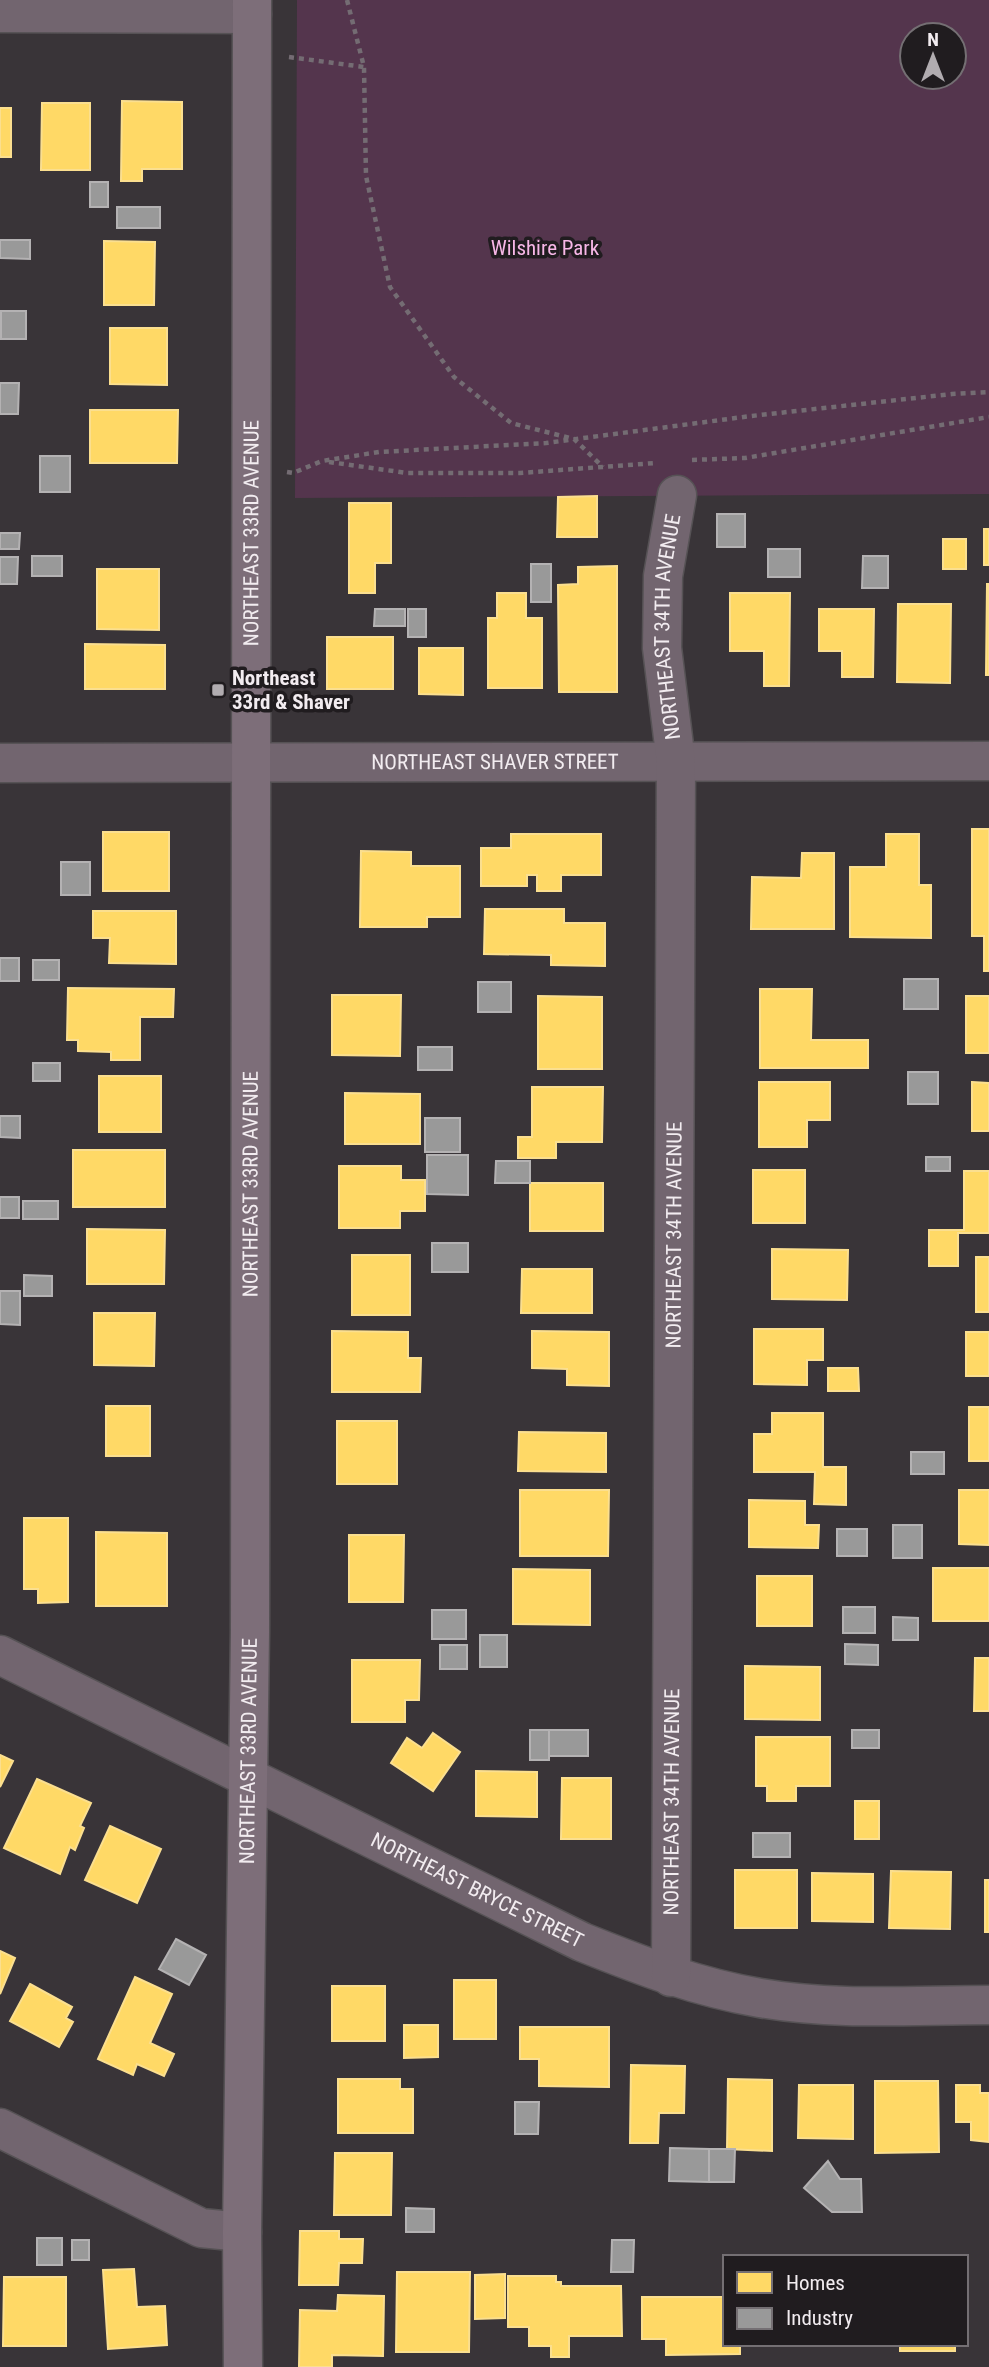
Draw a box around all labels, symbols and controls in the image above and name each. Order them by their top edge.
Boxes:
north arrow [898,21,968,91]
text: N [927,28,939,51]
park label: Wilshire Park [491,236,600,260]
street label: NORTHEAST 33RD AVENUE [239,420,263,646]
street label: NORTHEAST 34TH AVENUE [650,512,685,741]
place label: Northeast 33rd & Shaver [232,666,350,714]
marker: Northeast 33rd & Shaver [210,682,226,698]
street label: NORTHEAST SHAVER STREET [371,750,619,774]
street label: NORTHEAST 33RD AVENUE [238,1071,263,1297]
street label: NORTHEAST 34TH AVENUE [662,1121,687,1349]
street label: NORTHEAST 33RD AVENUE [235,1638,262,1864]
street label: NORTHEAST 34TH AVENUE [659,1688,684,1916]
street label: NORTHEAST BRYCE STREET [367,1828,587,1953]
legend [723,2255,968,2346]
text: Homes [786,2271,845,2295]
text: Industry [786,2306,853,2330]

